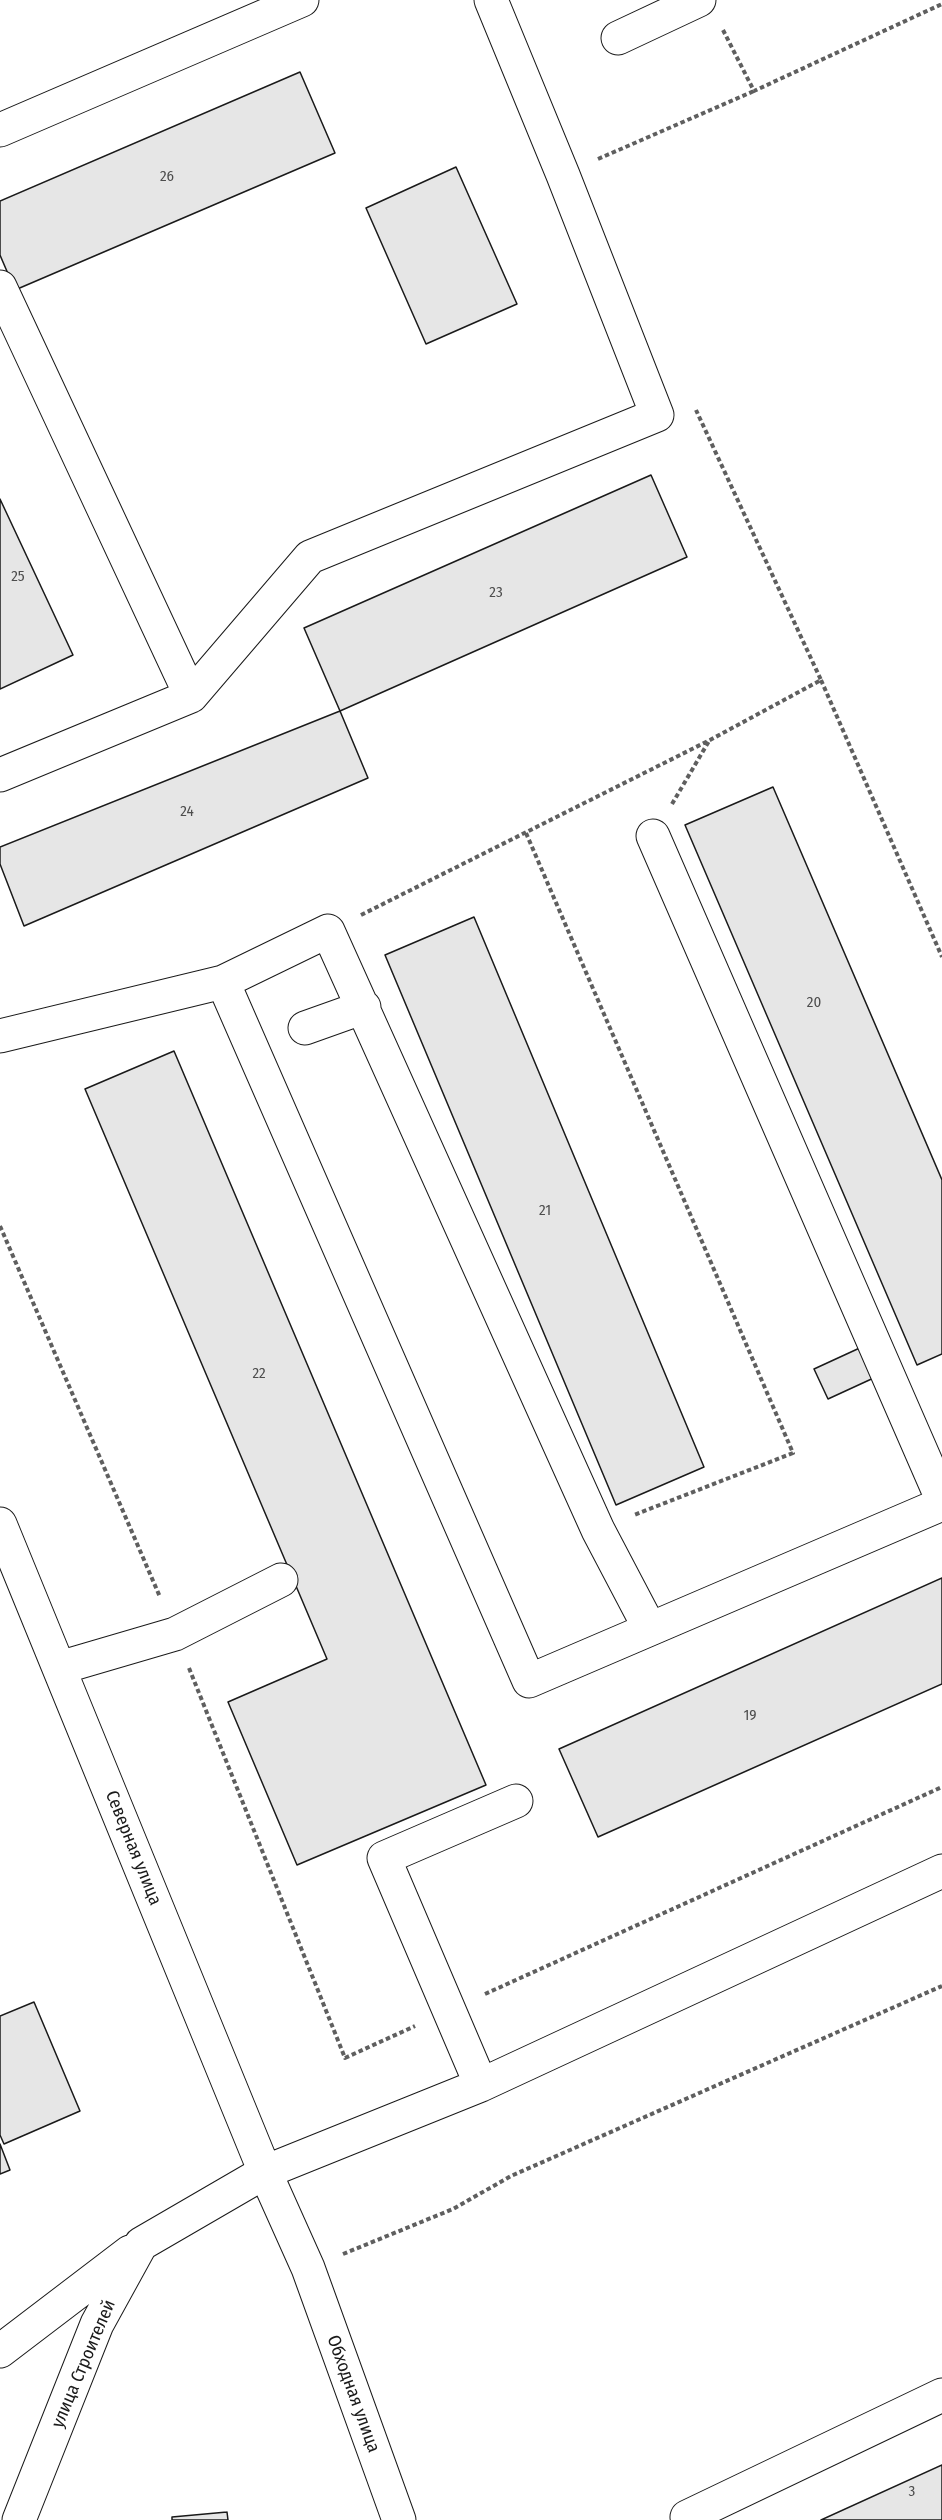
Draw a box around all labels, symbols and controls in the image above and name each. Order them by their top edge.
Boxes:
house number: 26 [160,168,174,186]
house number: 25 [11,568,25,586]
house number: 23 [489,584,503,602]
house number: 24 [180,803,194,821]
house number: 20 [807,994,821,1012]
house number: 21 [539,1202,551,1220]
house number: 22 [252,1365,266,1383]
house number: 19 [743,1707,757,1725]
street label: Северная улица [100,1787,166,1909]
street label: улица Строителей [47,2297,121,2431]
street label: Обходная улица [322,2332,384,2456]
house number: 3 [909,2483,915,2501]

